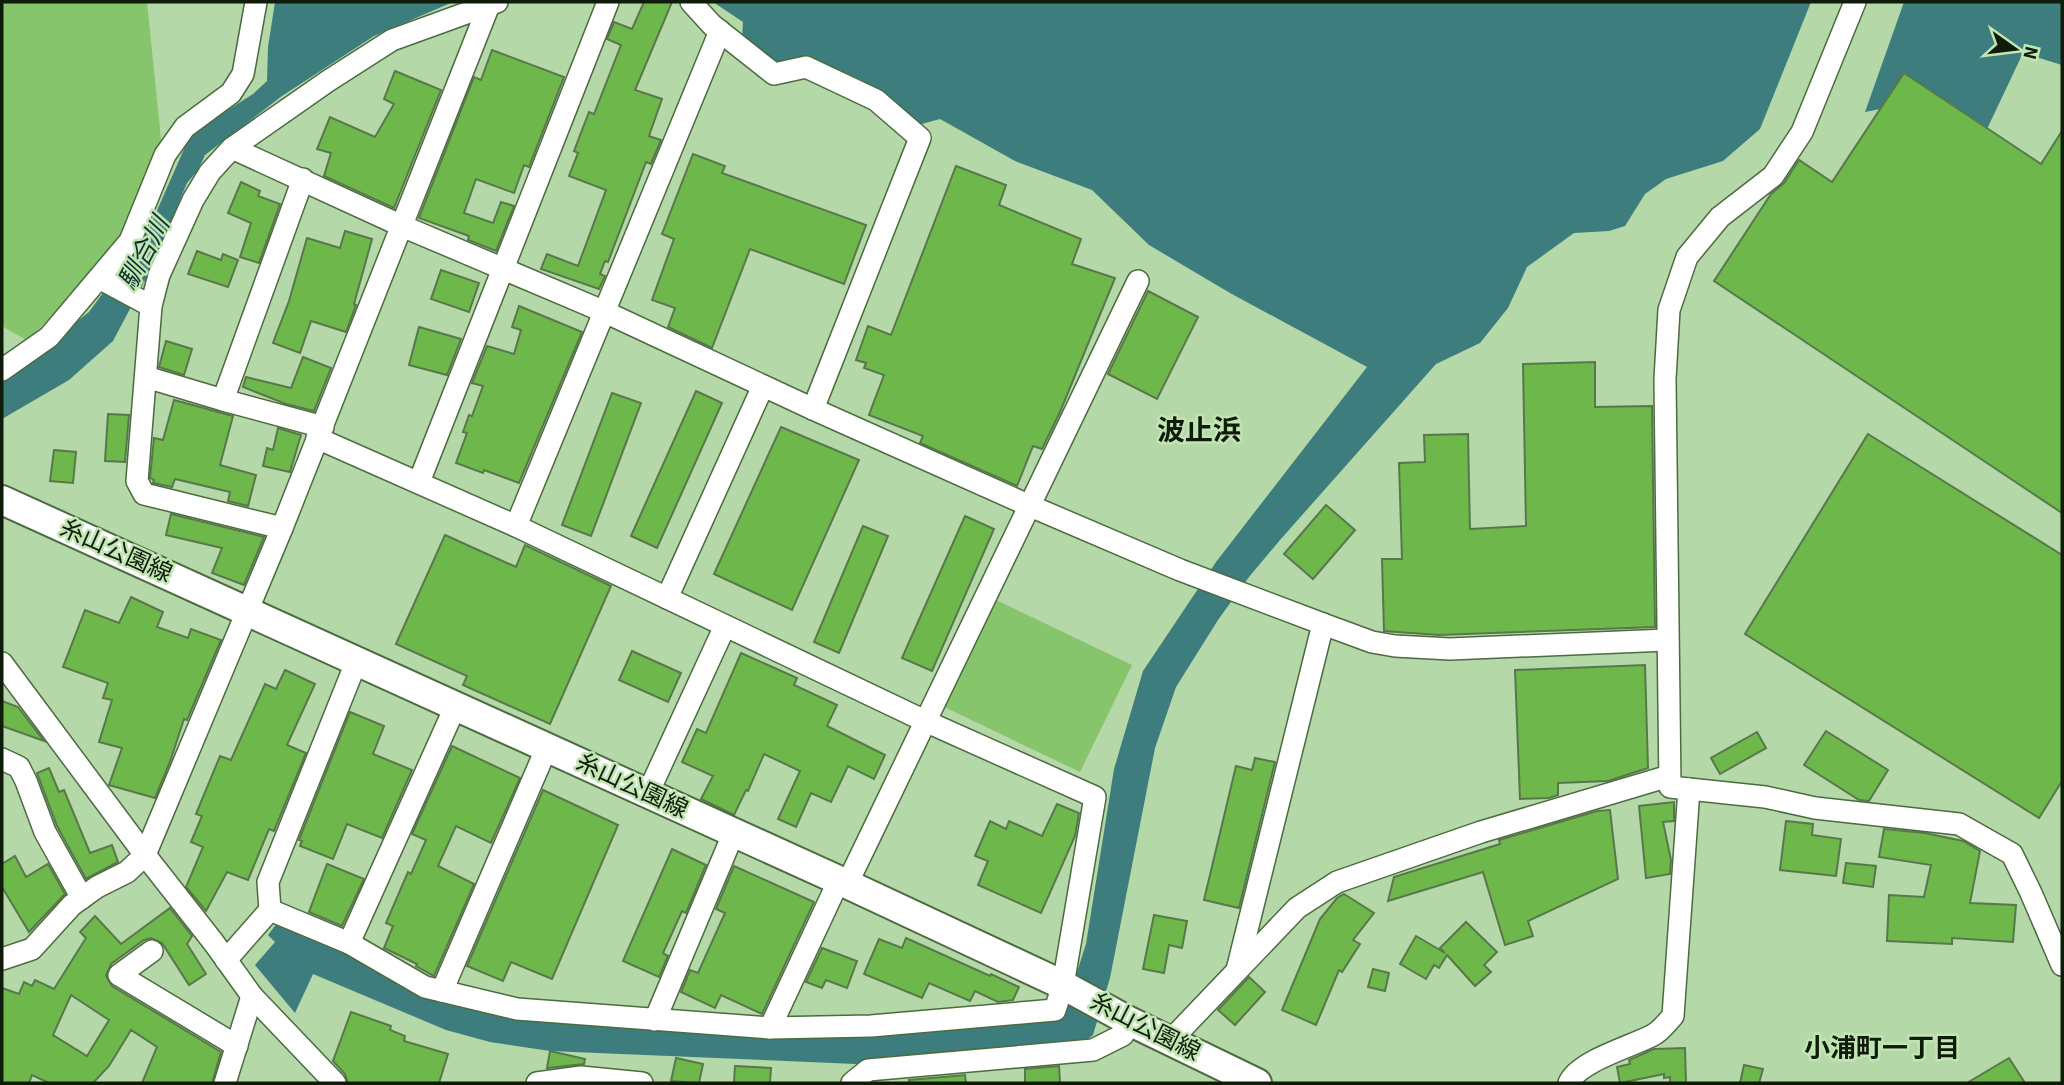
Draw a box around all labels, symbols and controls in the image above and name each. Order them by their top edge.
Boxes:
north arrow [1980,14,2050,84]
text: N [2015,43,2045,62]
water label: 馴合川 [109,207,180,296]
district label: 波止浜 [1157,411,1241,451]
street label: 糸山公園線 [54,511,178,591]
street label: 糸山公園線 [570,745,694,827]
street label: 糸山公園線 [1084,984,1206,1070]
district label: 小浦町一丁目 [1804,1030,1960,1067]

